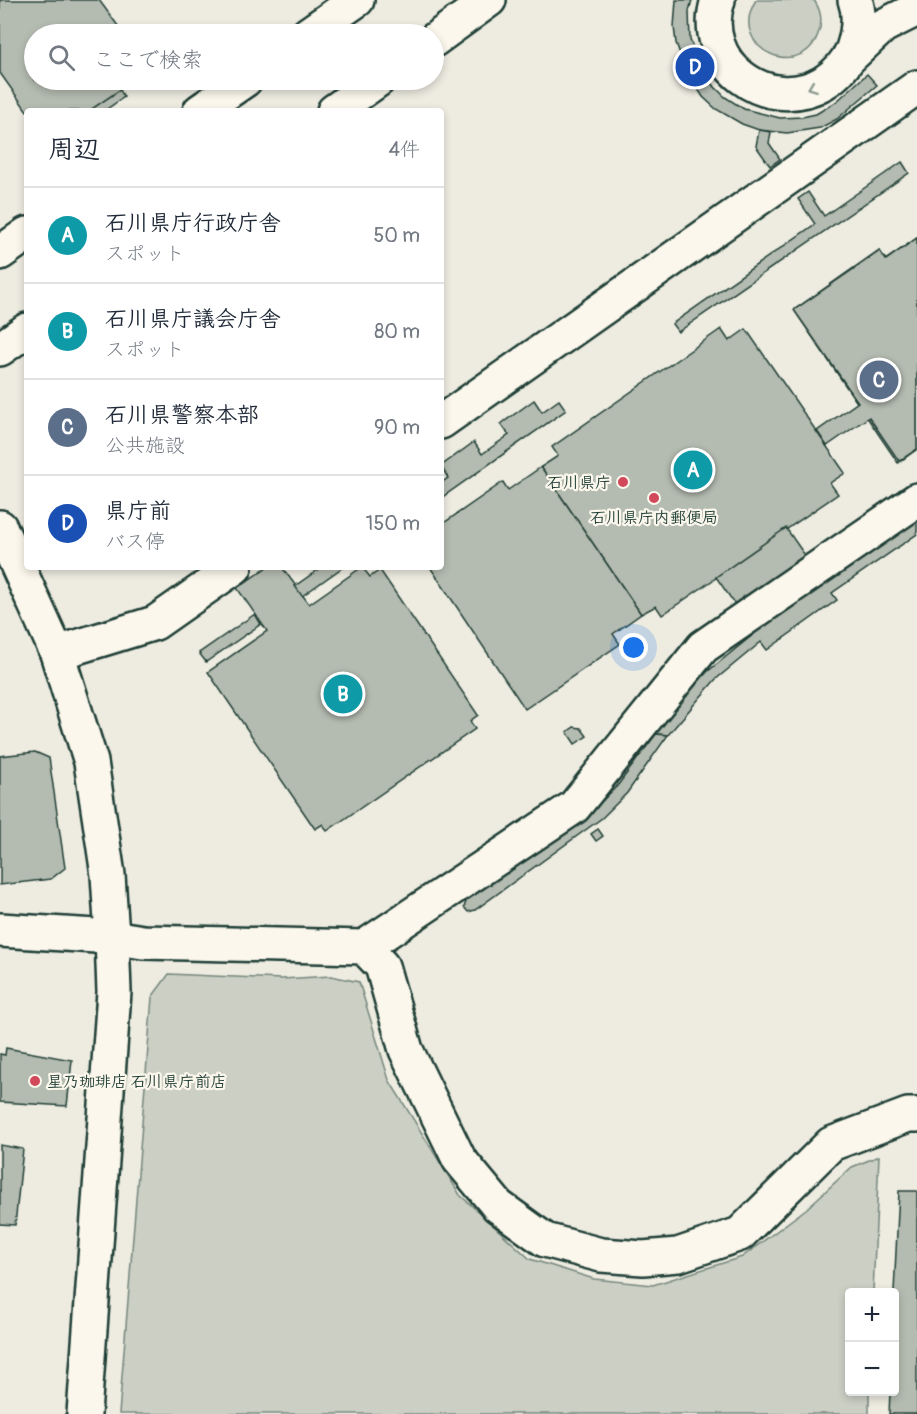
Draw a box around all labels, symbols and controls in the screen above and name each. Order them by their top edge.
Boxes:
search box [24,24,444,90]
icon: search [45,41,78,74]
pin: D [676,44,714,90]
text: ここで検索 [93,46,203,74]
one-way arrow [807,80,818,93]
text: 周辺 [48,134,100,166]
text: 4件 [388,137,420,162]
text: 石川県庁行政庁舎 [105,209,281,237]
text: A [61,223,74,248]
text: 50 m [373,223,420,248]
text: スポット [105,241,185,266]
text: 石川県庁議会庁舎 [105,305,281,333]
text: B [62,319,73,344]
text: 80 m [374,319,420,344]
text: スポット [105,337,185,362]
pin: C [860,358,898,403]
text: 石川県警察本部 [105,401,259,429]
text: C [61,415,74,440]
text: 90 m [374,415,420,440]
text: 公共施設 [105,433,185,458]
pin: A [674,448,712,492]
place label: 石川県庁 [547,473,611,493]
marker: 石川県庁 [616,475,630,489]
marker: 石川県庁内郵便局 [647,491,661,505]
text: 県庁前 [105,497,171,525]
place label: 石川県庁内郵便局 [590,508,718,528]
text: D [61,511,74,536]
text: 150 m [366,511,420,536]
text: バス停 [105,529,165,554]
your location [619,633,648,662]
pin: B [324,672,362,716]
place label: 星乃珈琲店 石川県庁前店 [47,1072,226,1092]
marker: 星乃珈琲店 石川県庁前店 [28,1074,42,1088]
map controls [845,1288,899,1396]
button: + [845,1288,899,1342]
button: − [845,1342,899,1396]

